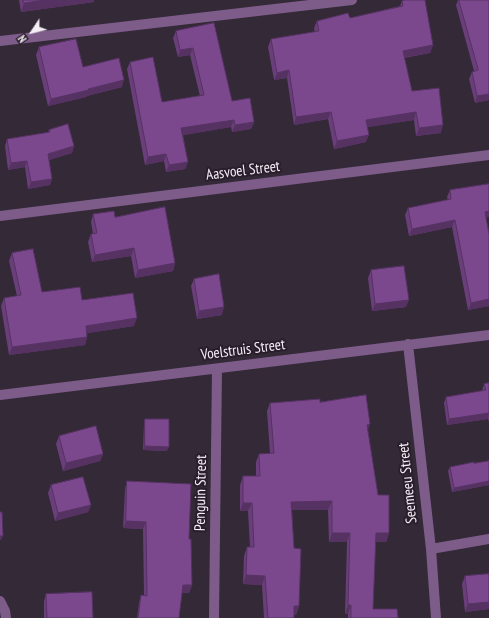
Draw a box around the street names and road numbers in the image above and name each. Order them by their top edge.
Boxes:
street label: Aasvoel Street [205,158,281,184]
street label: Voelstruis Street [200,336,286,364]
street label: Seemeeu Street [395,442,421,524]
street label: Penguin Street [191,455,211,531]

